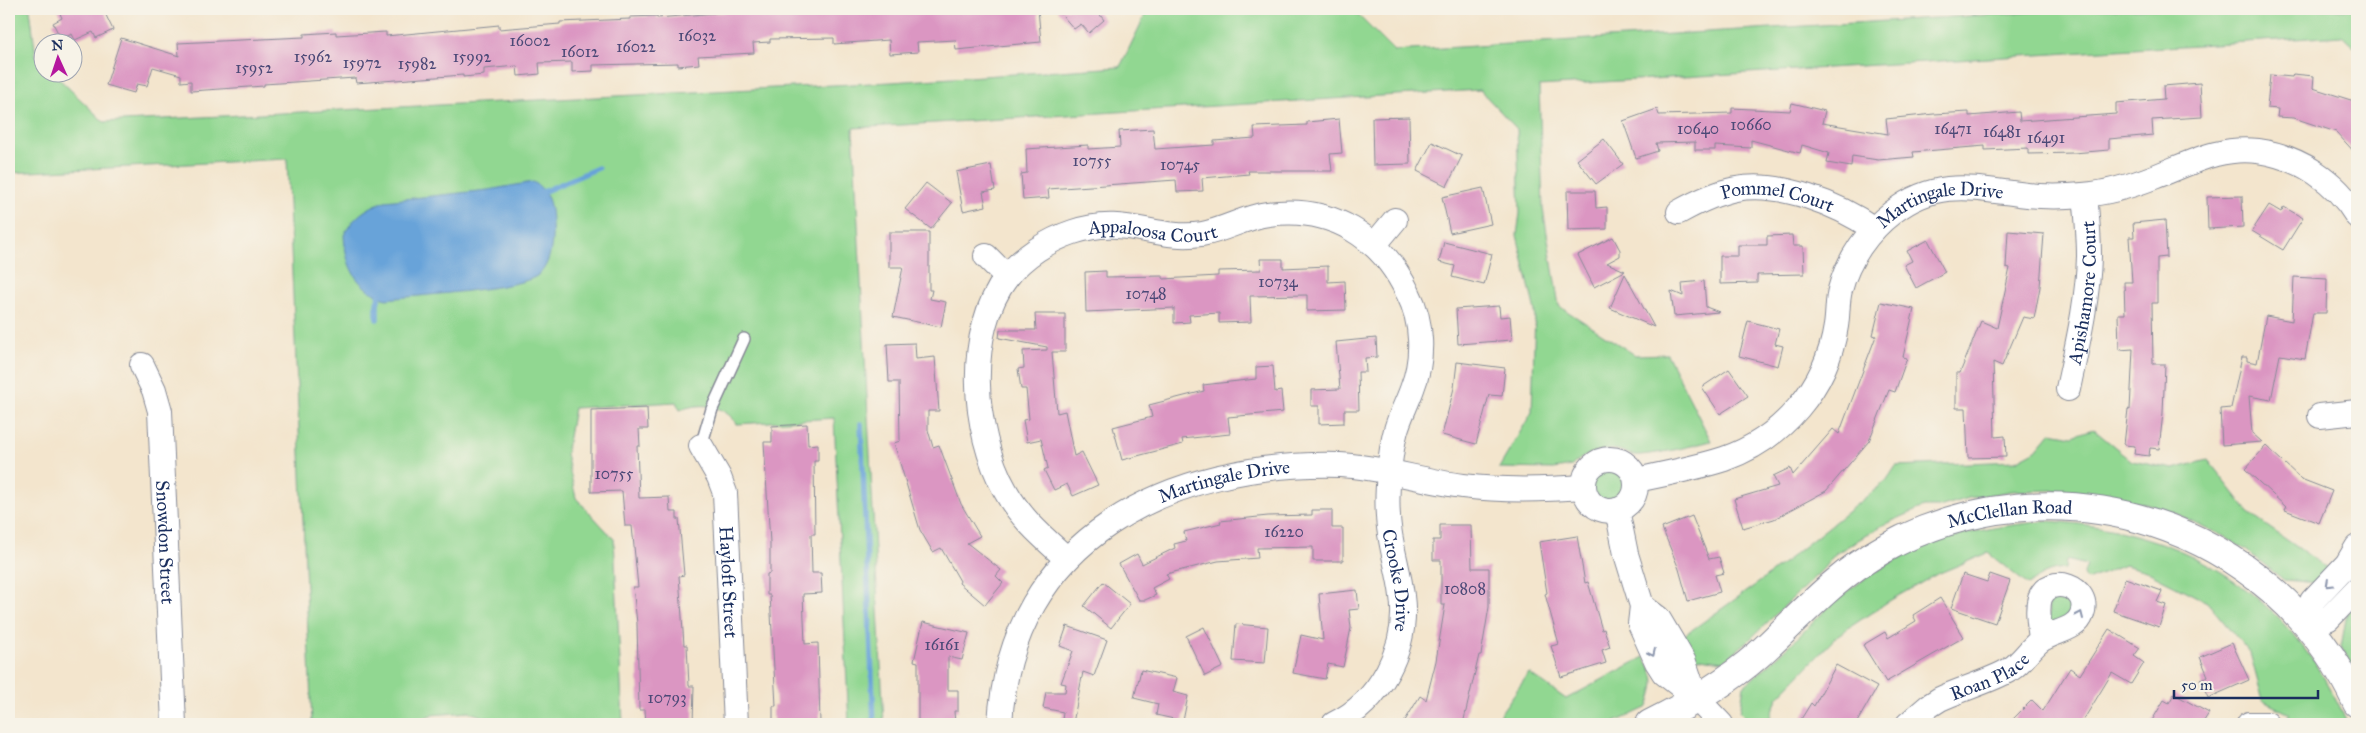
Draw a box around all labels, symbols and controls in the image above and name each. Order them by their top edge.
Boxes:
house number: 16032 [678,26,716,45]
house number: 16002 [510,31,551,50]
north arrow [32,32,82,82]
text: N [51,37,64,54]
house number: 16022 [616,37,656,56]
house number: 16012 [561,42,599,61]
house number: 15962 [294,47,332,66]
house number: 15992 [453,47,491,66]
house number: 15972 [343,53,381,72]
house number: 15982 [398,54,436,73]
house number: 15952 [235,58,273,77]
house number: 10660 [1730,115,1772,134]
house number: 10640 [1677,119,1719,138]
house number: 16471 [1934,119,1972,138]
house number: 16481 [1983,122,2021,141]
house number: 16491 [2027,128,2065,147]
house number: 10755 [1073,151,1112,170]
house number: 10745 [1160,155,1201,174]
street label: Pommel Court [1718,176,1838,217]
street label: Martingale Drive [1871,177,2005,233]
street label: Appaloosa Court [1085,215,1220,247]
street label: Apishamore Court [2062,220,2101,367]
house number: 10734 [1258,272,1299,291]
house number: 10748 [1125,284,1167,303]
street label: Martingale Drive [1155,455,1291,508]
house number: 10755 [595,464,634,483]
street label: Snowdon Street [151,480,180,605]
street label: McClellan Road [1944,495,2073,533]
house number: 16220 [1264,522,1304,541]
street label: Hayloft Street [715,525,743,639]
street label: Crooke Drive [1377,527,1414,633]
one-way arrow [2326,578,2335,587]
house number: 10808 [1444,579,1486,598]
one-way arrow [2074,611,2084,620]
house number: 16161 [924,635,960,654]
one-way arrow [1646,647,1656,656]
street label: Roan Place [1947,648,2034,705]
scale bar [2174,668,2317,700]
text: 50 m [2181,676,2213,694]
house number: 10793 [647,688,687,707]

